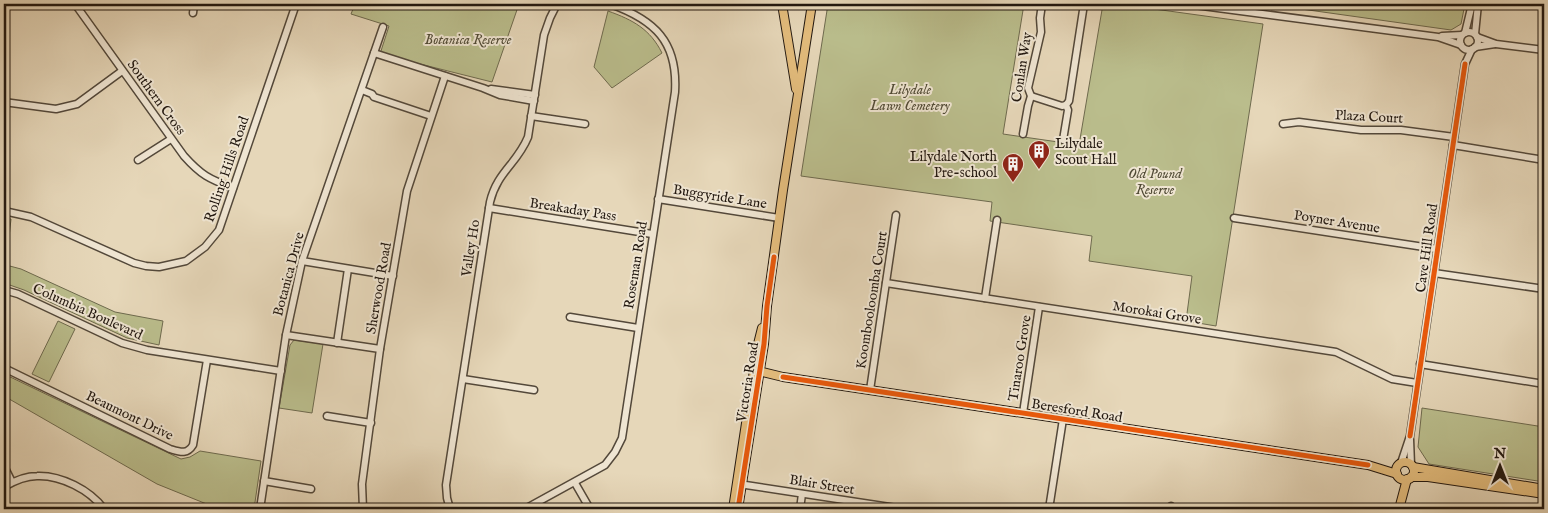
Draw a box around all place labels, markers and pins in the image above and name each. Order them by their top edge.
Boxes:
place label: Lilydale Scout Hall [1055,135,1117,169]
building icon: Lilydale Scout Hall [1027,139,1051,170]
place label: Lilydale North Pre-school [910,148,998,182]
building icon: Lilydale North Pre-school [1001,152,1025,183]

